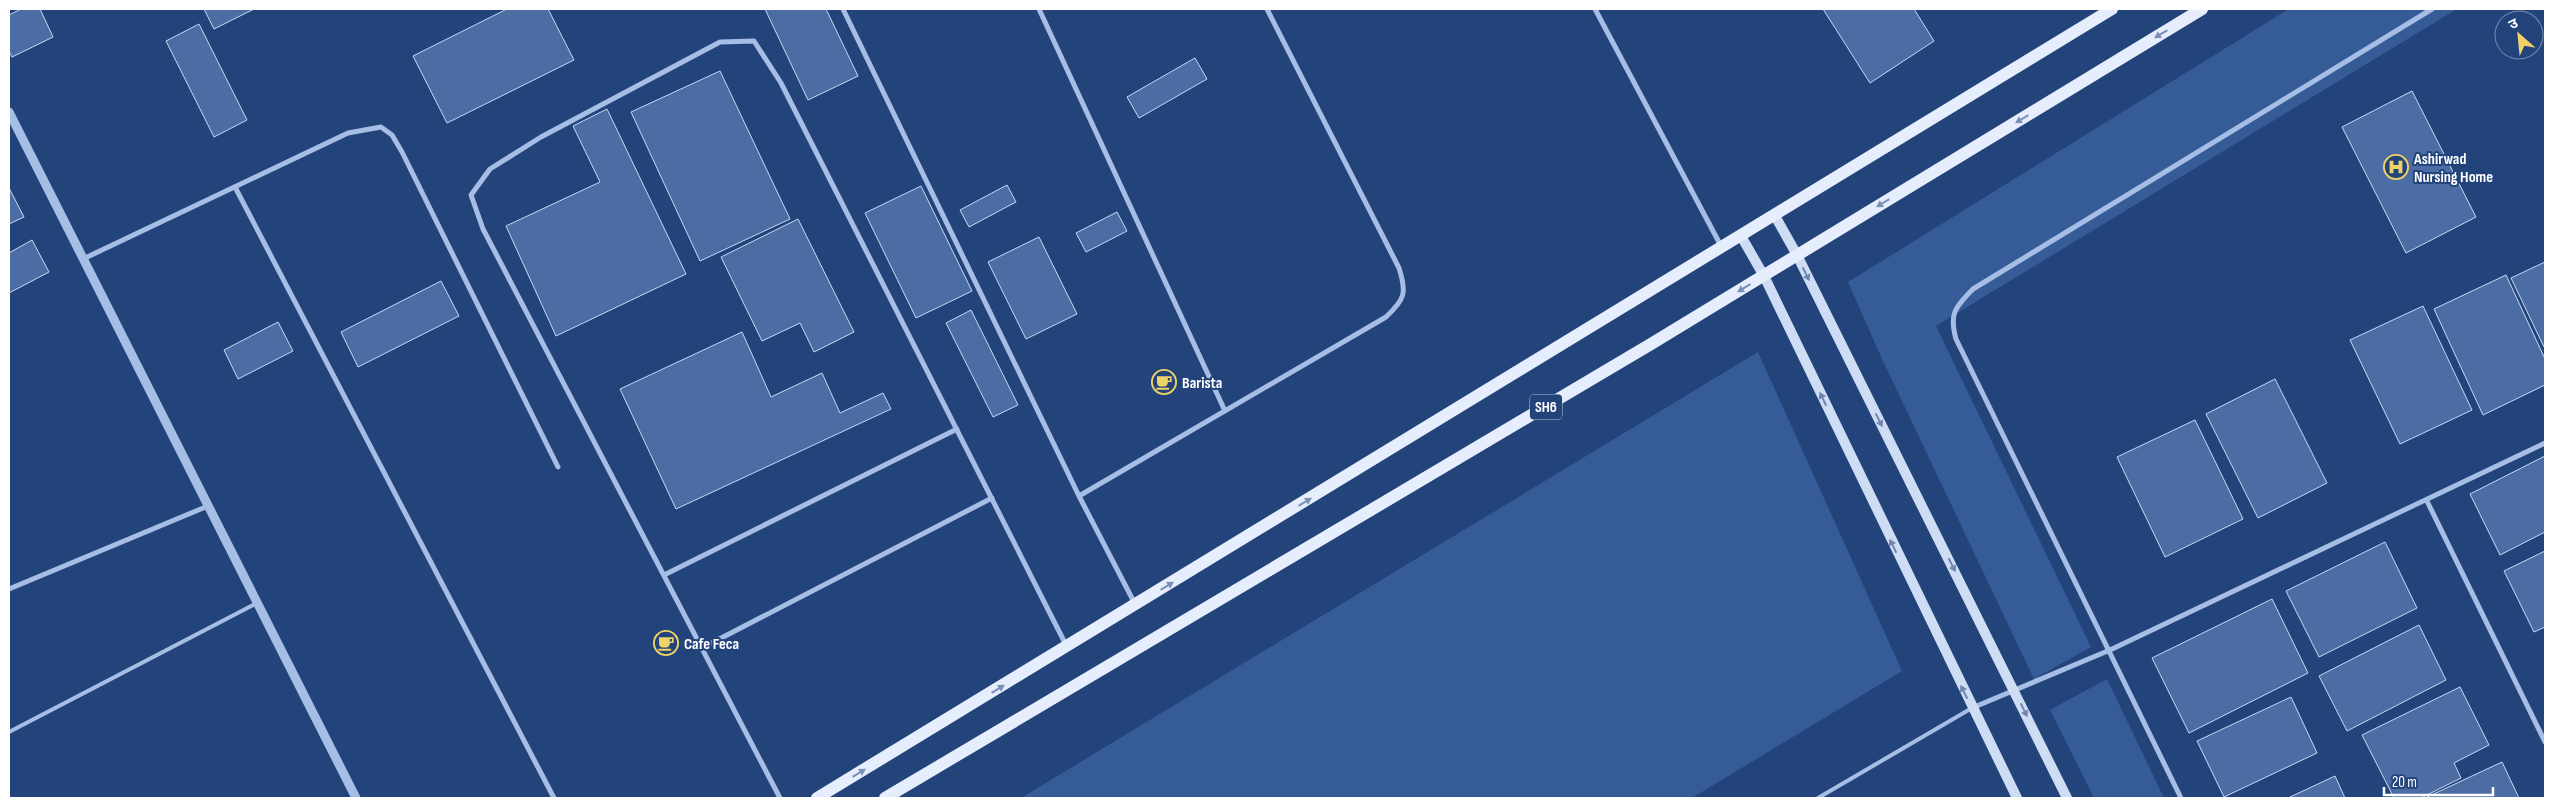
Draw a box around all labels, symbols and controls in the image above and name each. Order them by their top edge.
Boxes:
north arrow [2494,10,2544,60]
text: उ [2506,14,2522,33]
one-way arrow [2154,30,2167,39]
one-way arrow [2015,114,2028,123]
place label: Ashirwad Nursing Home [2413,150,2493,187]
hospital icon: Ashirwad Nursing Home [2383,154,2409,180]
one-way arrow [1877,199,1890,208]
one-way arrow [1803,267,1811,281]
one-way arrow [1738,283,1751,292]
cafe icon: Barista [1151,369,1177,395]
place label: Barista [1182,374,1222,393]
one-way arrow [1819,392,1827,406]
road number: SH6 [1530,394,1562,420]
one-way arrow [1875,412,1883,427]
one-way arrow [1299,497,1312,506]
one-way arrow [1889,538,1898,553]
one-way arrow [1948,558,1956,572]
one-way arrow [1160,581,1173,591]
cafe icon: Cafe Feca [653,630,679,656]
place label: Cafe Feca [684,635,739,654]
one-way arrow [991,684,1004,693]
one-way arrow [1960,685,1968,699]
one-way arrow [2020,703,2028,718]
scale bar [2384,764,2493,796]
one-way arrow [852,768,865,777]
text: 20 m [2392,773,2417,792]

